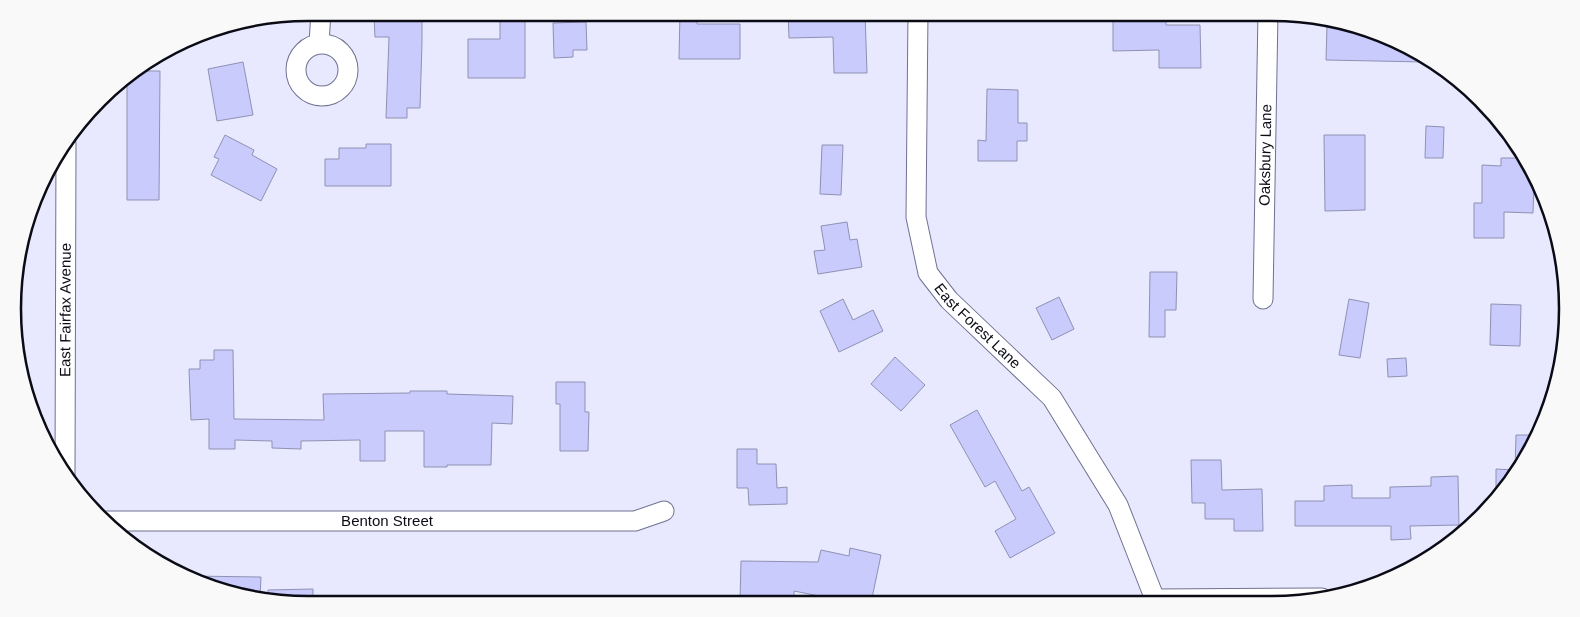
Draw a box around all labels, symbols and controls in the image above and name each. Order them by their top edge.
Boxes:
street label: Oaksbury Lane [1256,104,1274,206]
street label: East Fairfax Avenue [56,243,74,377]
street label: East Forest Lane [931,280,1025,372]
street label: Benton Street [341,512,434,529]

